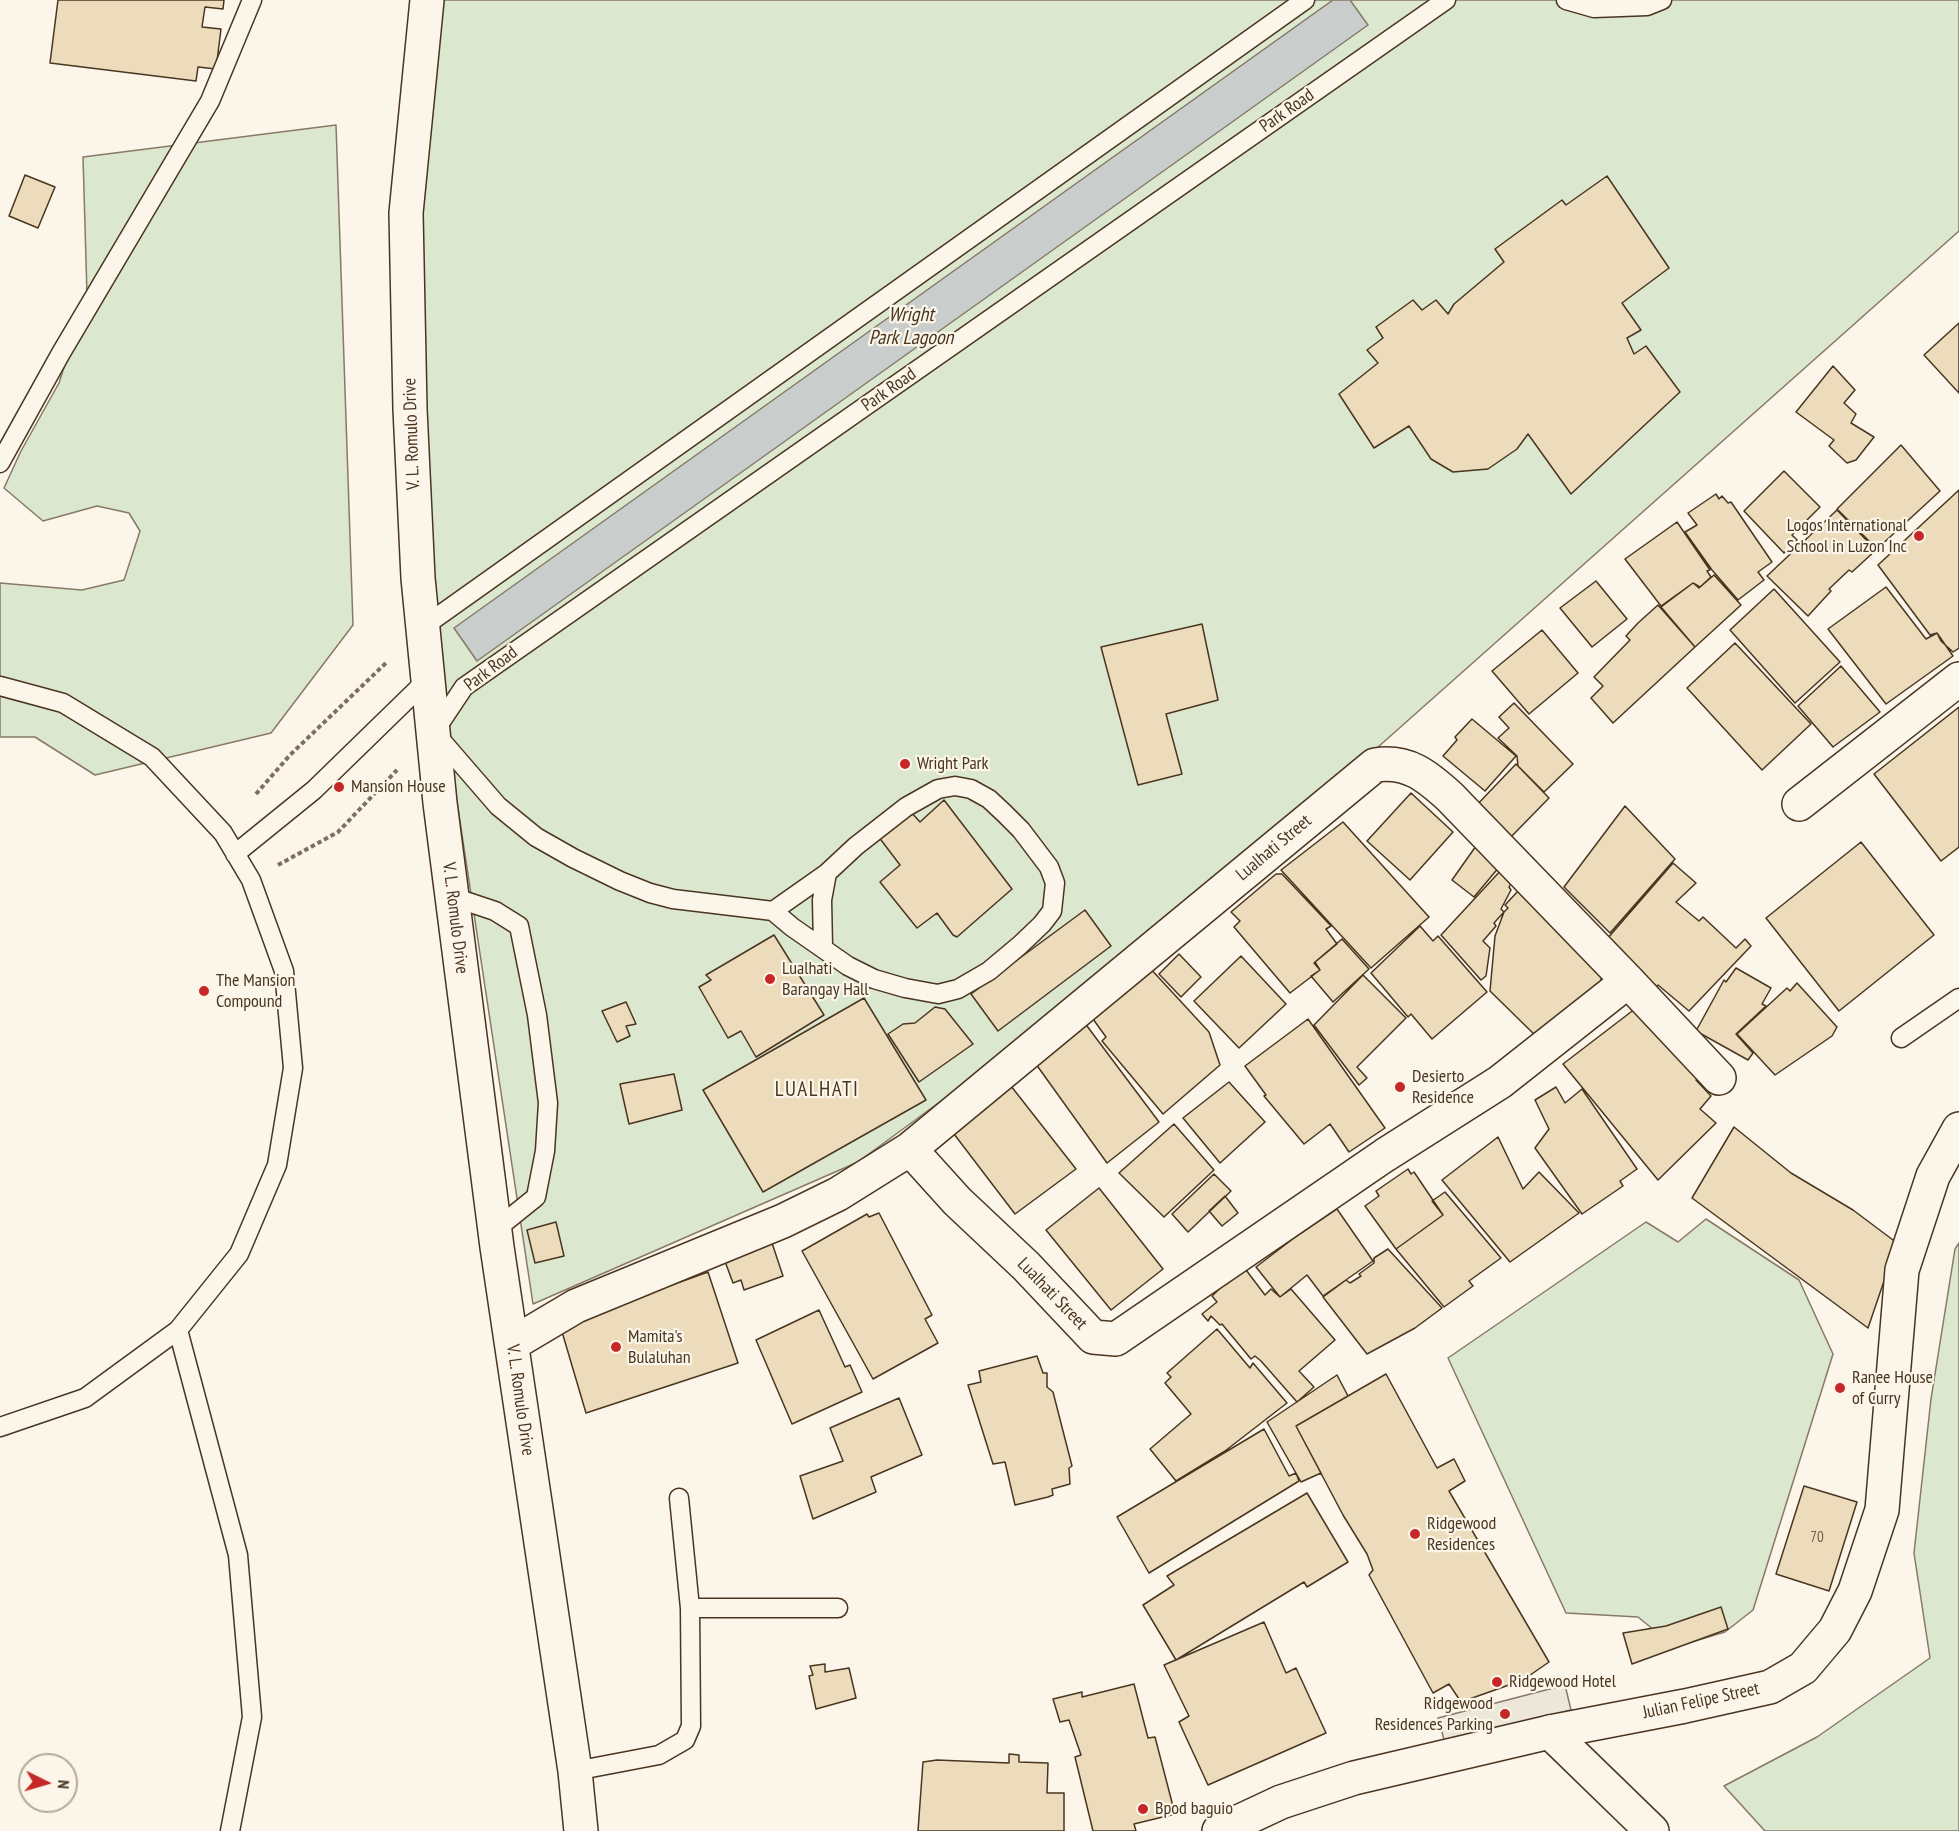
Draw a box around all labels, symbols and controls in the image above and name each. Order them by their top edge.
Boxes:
street label: Park Road [1256,85,1318,137]
water label: Wright Park Lagoon [869,303,953,350]
street label: Park Road [858,364,920,416]
street label: V. L. Romulo Drive [399,378,425,490]
place label: Logos International School in Luzon Inc [1786,515,1907,558]
marker: Logos International School in Luzon Inc [1912,529,1926,543]
street label: Park Road [460,642,522,696]
place label: Wright Park [917,753,989,775]
marker: Wright Park [898,757,912,771]
place label: Mansion House [351,776,446,798]
marker: Mansion House [332,780,346,794]
street label: Lualhati Street [1232,810,1316,886]
street label: V. L. Romulo Drive [437,861,473,975]
place label: Lualhati Barangay Hall [782,958,869,1000]
place label: The Mansion Compound [216,970,295,1012]
marker: Lualhati Barangay Hall [763,972,777,986]
marker: The Mansion Compound [197,984,211,998]
place label: Desierto Residence [1412,1066,1474,1108]
district label: LUALHATI [775,1077,859,1103]
marker: Desierto Residence [1393,1080,1407,1094]
street label: Lualhati Street [1012,1254,1092,1334]
place label: Mamita's Bulaluhan [628,1326,691,1368]
marker: Mamita's Bulaluhan [609,1340,623,1354]
street label: V. L. Romulo Drive [501,1343,539,1457]
place label: Ranee House of Curry [1852,1367,1933,1410]
marker: Ranee House of Curry [1833,1381,1847,1395]
place label: Ridgewood Residences [1427,1513,1496,1556]
marker: Ridgewood Residences [1408,1527,1422,1541]
house number: 70 [1810,1529,1824,1547]
place label: Ridgewood Hotel [1509,1671,1616,1693]
marker: Ridgewood Hotel [1490,1675,1504,1689]
street label: Julian Felipe Street [1641,1678,1761,1724]
place label: Ridgewood Residences Parking [1375,1693,1493,1736]
marker: Ridgewood Residences Parking [1498,1707,1512,1721]
north arrow [18,1753,78,1813]
text: N [54,1779,74,1790]
place label: Bpod baguio [1155,1798,1233,1820]
marker: Bpod baguio [1136,1802,1150,1816]

